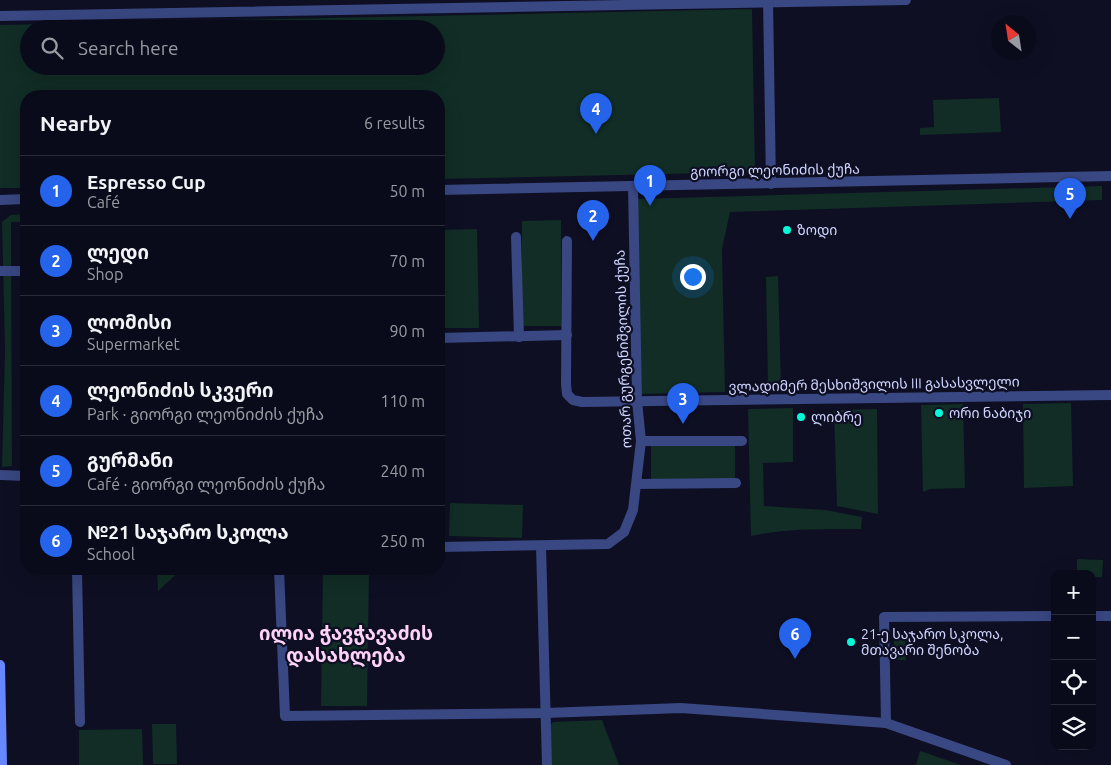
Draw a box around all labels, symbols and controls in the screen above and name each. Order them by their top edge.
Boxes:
north arrow [991,15,1036,60]
search box [20,20,445,75]
icon: search [38,34,66,62]
text: Search here [78,37,178,59]
pin: 4 [580,93,612,134]
text: Nearby [40,111,111,135]
text: 6 results [364,114,425,132]
street label: გიორგი ლეონიძის ქუჩა [690,161,860,180]
pin: 1 [634,165,666,206]
text: Espresso Cup [87,171,206,193]
pin: 5 [1054,178,1086,219]
text: 1 [51,182,61,200]
text: 50 m [389,182,425,200]
text: Café [87,193,120,211]
pin: 2 [577,200,609,241]
place label: ზოდი [797,222,837,239]
marker: ზოდი [781,224,793,236]
text: ლედი [87,241,149,263]
street label: ოთარ გურგენიშვილის ქუჩა [612,249,635,448]
text: 2 [51,252,61,270]
text: 70 m [389,252,425,270]
your location [680,264,706,290]
text: Shop [87,265,123,283]
text: ლომისი [87,311,172,333]
text: 3 [51,322,61,340]
text: 90 m [389,322,425,340]
text: Supermarket [87,335,180,353]
street label: ვლადიმერ მესხიშვილის III გასასვლელი [728,373,1020,396]
text: ლეონიძის სკვერი [87,379,274,401]
pin: 3 [667,383,699,424]
text: 4 [51,392,61,410]
text: 110 m [380,392,425,410]
text: Park · გიორგი ლეონიძის ქუჩა [87,405,324,423]
place label: ორი ნაბიჯი [949,405,1031,422]
marker: ორი ნაბიჯი [933,407,945,419]
place label: ლიბრე [811,409,862,426]
marker: ლიბრე [795,411,807,423]
text: გურმანი [87,449,173,471]
text: 5 [51,462,61,480]
text: 240 m [380,462,425,480]
text: Café · გიორგი ლეონიძის ქუჩა [87,475,325,493]
text: №21 საჯარო სკოლა [87,521,289,543]
text: 6 [51,532,61,550]
text: 250 m [380,532,425,550]
text: School [87,545,135,563]
map controls [1051,570,1096,750]
button: + [1051,570,1096,615]
button: − [1051,615,1096,660]
pin: 6 [779,618,811,659]
district label: ილია ჭავჭავაძის დასახლება [259,622,433,668]
place label: 21-ე საჯარო სკოლა, მთავარი შენობა [861,626,1003,659]
marker: 21-ე საჯარო სკოლა, მთავარი შენობა [845,636,857,648]
button: locate [1051,660,1096,705]
button: layers [1051,705,1096,750]

